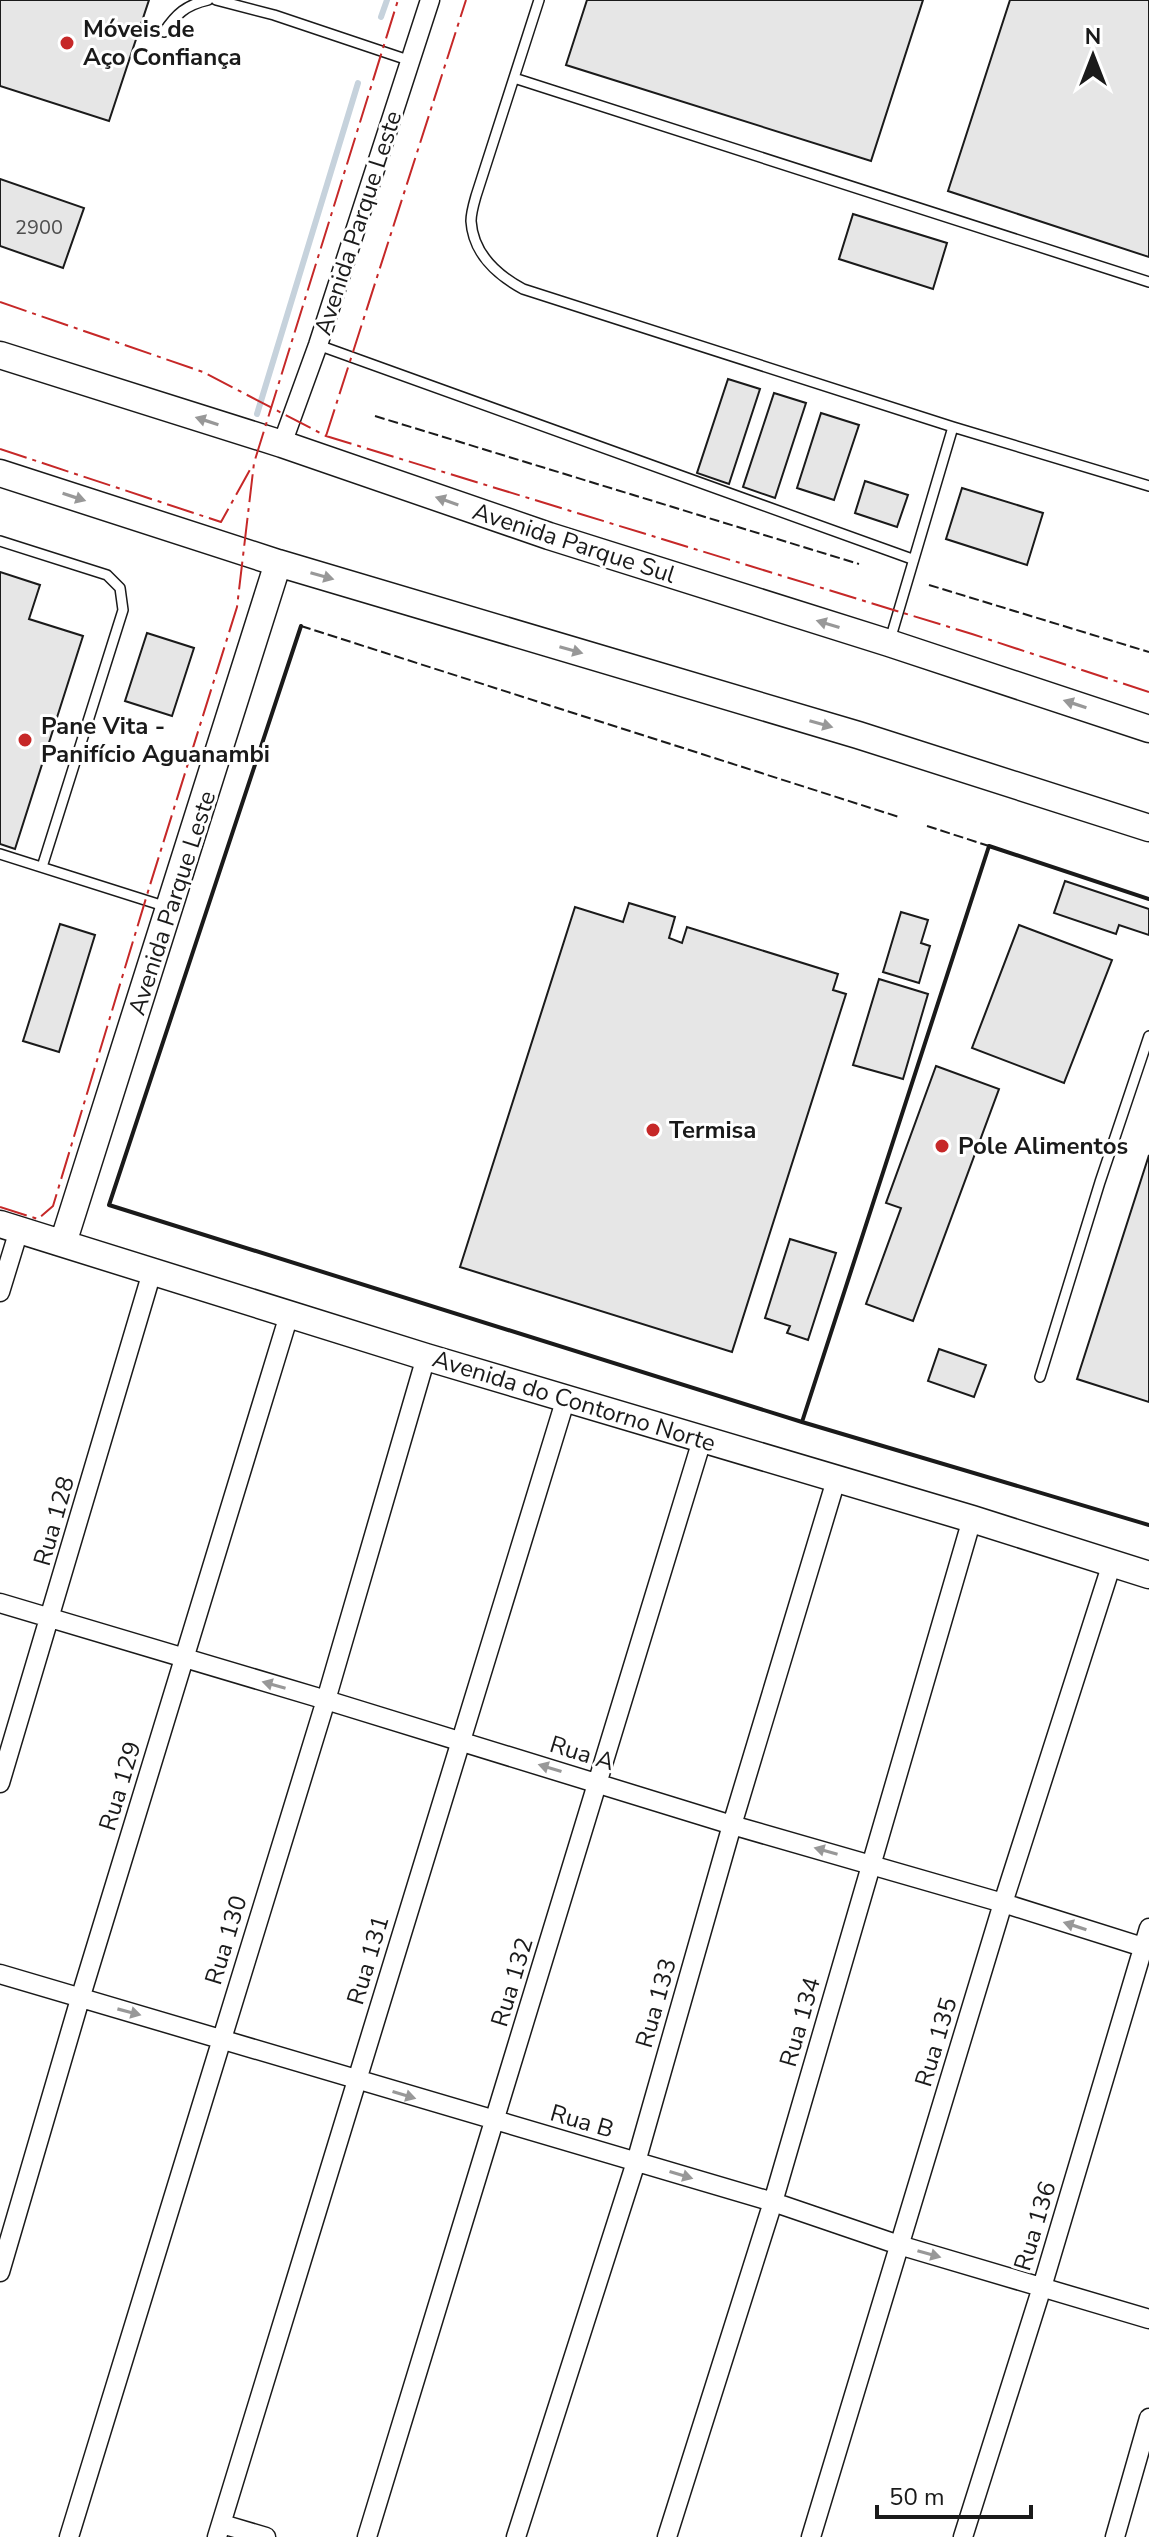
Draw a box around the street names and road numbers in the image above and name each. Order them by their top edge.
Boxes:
street label: Avenida Parque Leste [307,107,409,339]
street label: Avenida Parque Sul [469,495,679,591]
street label: Avenida Parque Leste [121,787,223,1019]
street label: Avenida do Contorno Norte [429,1343,719,1459]
street label: Rua 128 [26,1473,82,1569]
street label: Rua A [546,1728,619,1778]
street label: Rua 129 [91,1738,149,1834]
street label: Rua 130 [197,1892,255,1988]
street label: Rua 131 [339,1912,397,2008]
street label: Rua 132 [483,1934,541,2030]
street label: Rua 133 [628,1955,684,2051]
street label: Rua 134 [772,1974,828,2070]
street label: Rua 135 [907,1994,965,2090]
street label: Rua B [547,2097,617,2145]
street label: Rua 136 [1006,2178,1064,2274]

